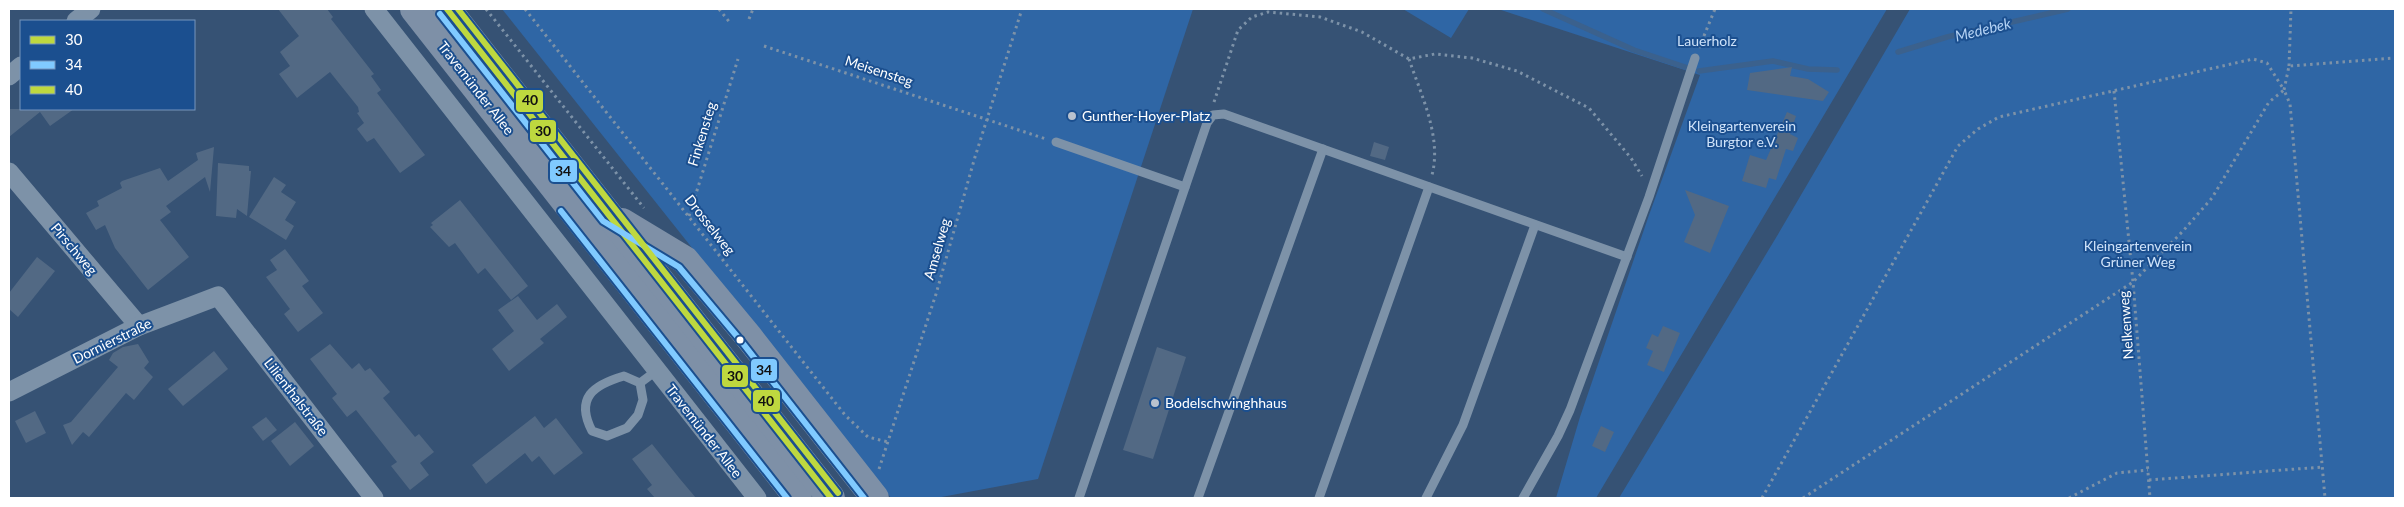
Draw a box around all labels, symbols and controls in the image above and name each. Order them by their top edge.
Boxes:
water label: Medebek [1953,13,2014,45]
legend [20,20,195,110]
text: 30 [65,30,83,48]
park label: Lauerholz [1677,32,1737,49]
street label: Travemünder Allee [435,38,518,138]
street label: Meisensteg [843,52,915,90]
text: 34 [65,55,83,73]
text: 40 [65,80,83,98]
line badge: 40 [515,89,544,113]
text: 40 [522,91,538,108]
street label: Finkensteg [684,99,719,168]
place label: Gunther-Hoyer-Platz [1082,107,1210,124]
marker: Gunther-Hoyer-Platz [1066,110,1078,122]
park label: Kleingartenverein Burgtor e.V. [1688,117,1796,150]
line badge: 30 [529,119,557,143]
text: 30 [535,122,551,139]
line badge: 34 [549,159,578,183]
text: 34 [555,162,571,179]
street label: Drosselweg [682,191,739,258]
street label: Amselweg [920,216,953,282]
street label: Pirschweg [48,219,101,278]
park label: Kleingartenverein Grüner Weg [2084,237,2192,270]
street label: Nelkenweg [2115,290,2136,360]
street label: Dornierstraße [70,314,154,367]
unlabelled marker [735,335,745,345]
street label: Lilienthalstraße [261,354,332,439]
line badge: 34 [750,358,778,382]
text: 34 [756,361,772,378]
line badge: 30 [721,364,749,388]
text: 30 [727,367,743,384]
street label: Travemünder Allee [663,381,746,481]
line badge: 40 [752,389,781,413]
text: 40 [758,392,774,409]
place label: Bodelschwinghhaus [1165,394,1287,411]
marker: Bodelschwinghhaus [1149,397,1161,409]

